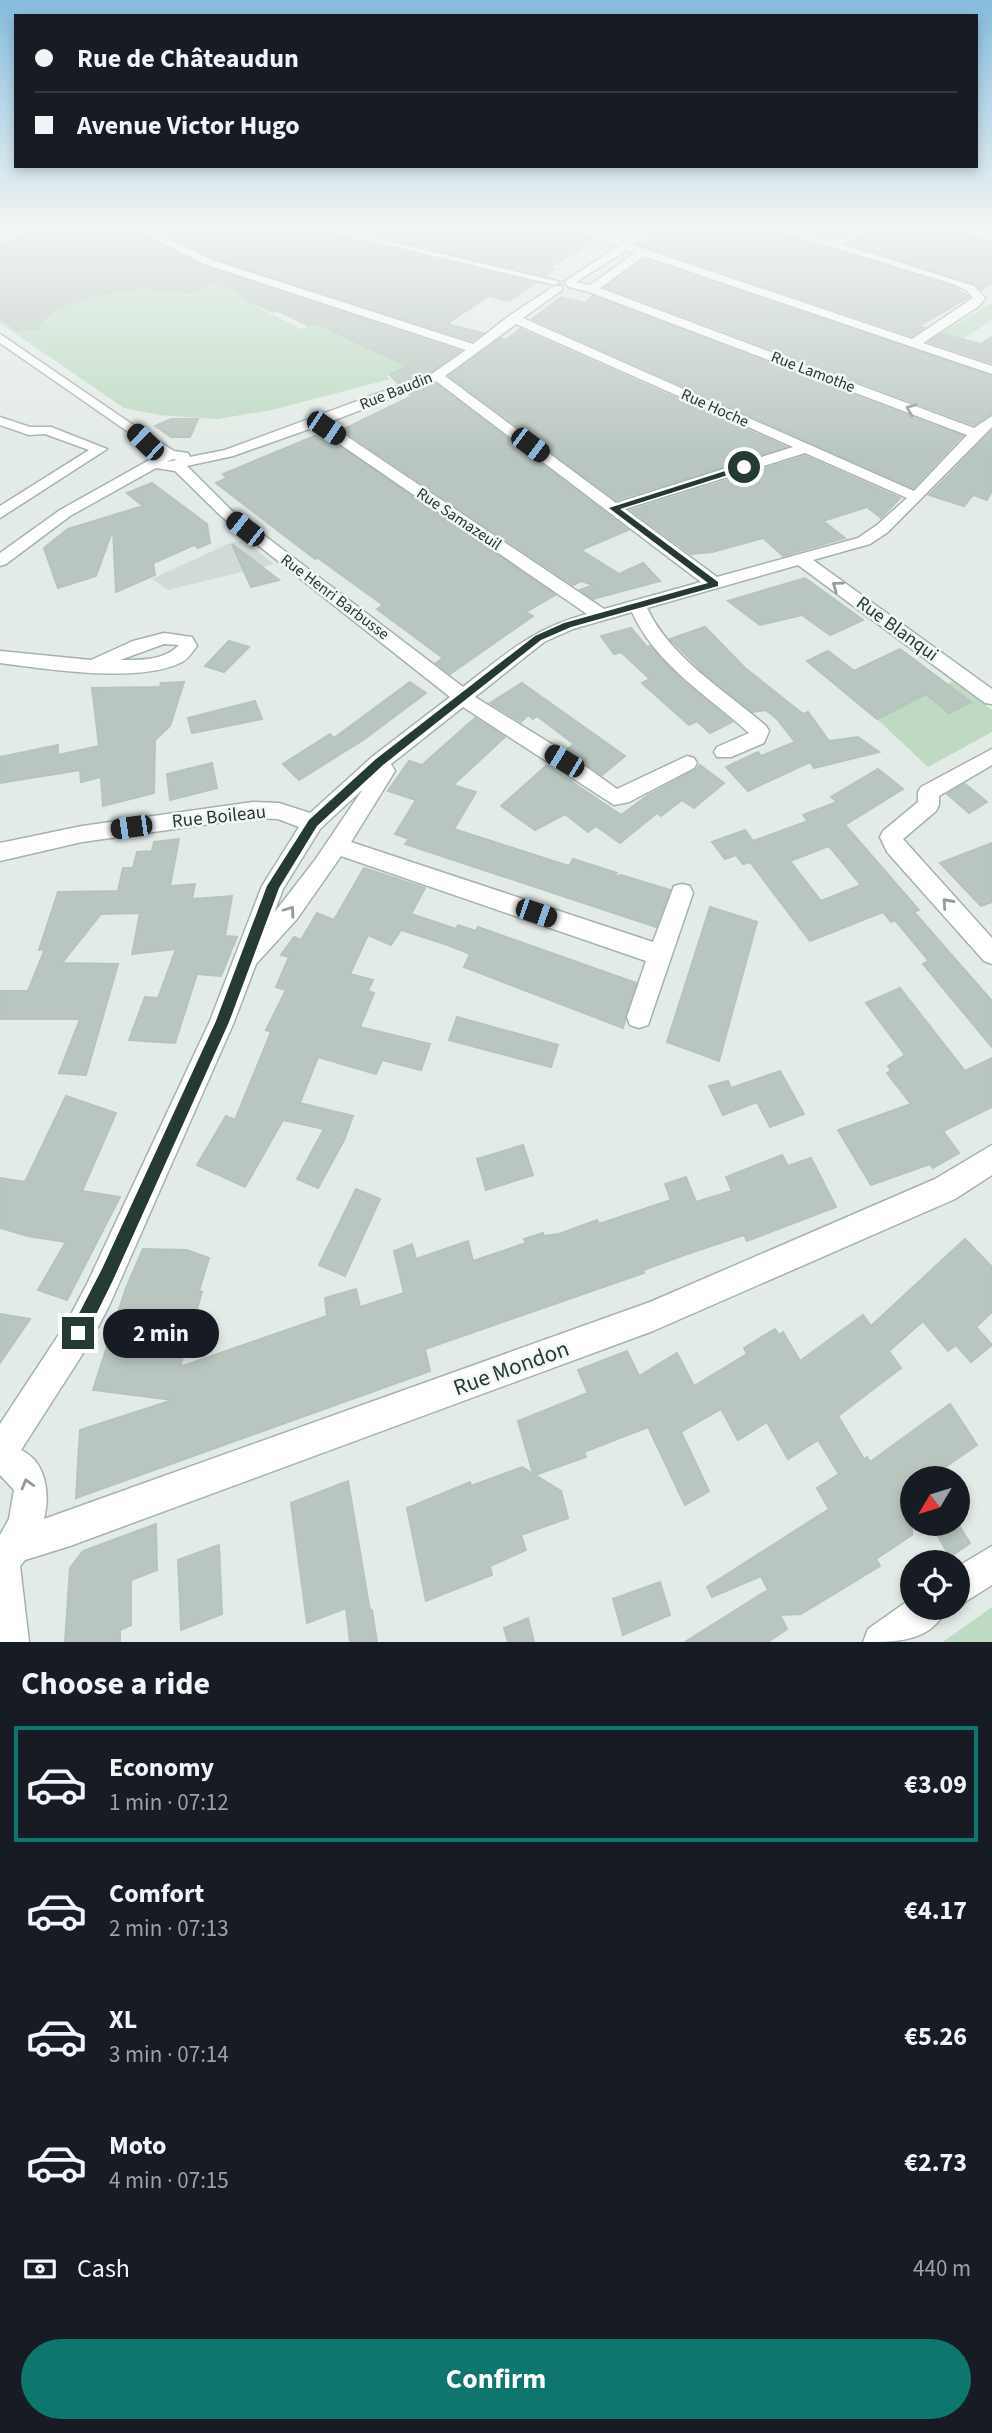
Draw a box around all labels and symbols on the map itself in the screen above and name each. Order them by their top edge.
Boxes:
street label: Rue Lamothe [768,346,858,398]
street label: Rue Baudin [356,366,436,416]
street label: Rue Hoche [678,383,752,433]
one-way arrow [905,403,917,417]
car [303,408,350,448]
car [123,420,168,464]
car [507,424,554,466]
route start [728,451,760,483]
street label: Rue Samazeuil [412,482,506,556]
car [222,508,269,550]
street label: Rue Henri Barbusse [276,549,394,645]
one-way arrow [832,582,845,594]
street label: Rue Blanqui [850,590,944,668]
car [541,741,588,781]
street label: Rue Boileau [171,799,267,835]
car [109,814,154,840]
car [513,896,560,930]
one-way arrow [942,899,955,912]
one-way arrow [282,906,294,919]
callout: 2 min [102,1308,218,1358]
route end [62,1317,94,1349]
street label: Rue Mondon [448,1332,574,1404]
north arrow [900,1466,970,1536]
one-way arrow [21,1478,35,1490]

